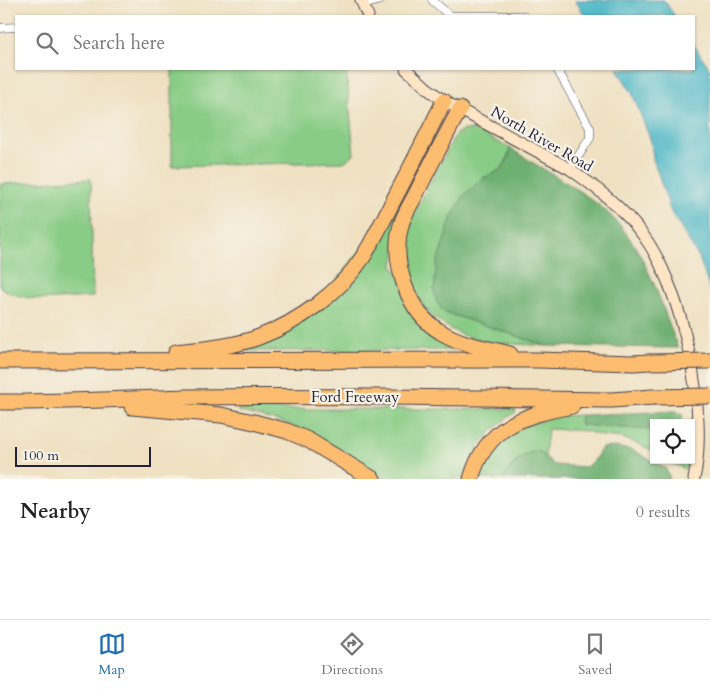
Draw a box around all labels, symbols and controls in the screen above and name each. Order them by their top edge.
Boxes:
search box [15,15,695,70]
icon: search [33,29,61,57]
text: Search here [73,30,165,56]
street label: North River Road [487,102,597,176]
street label: Ford Freeway [311,387,399,407]
map controls [650,419,695,464]
button: locate [650,419,695,464]
scale bar [15,444,151,467]
text: 100 m [22,446,59,465]
text: Nearby [20,497,91,526]
text: 0 results [636,501,690,523]
tab: Map [98,630,126,679]
tab: Directions [321,630,383,679]
tab: Saved [578,630,612,679]

